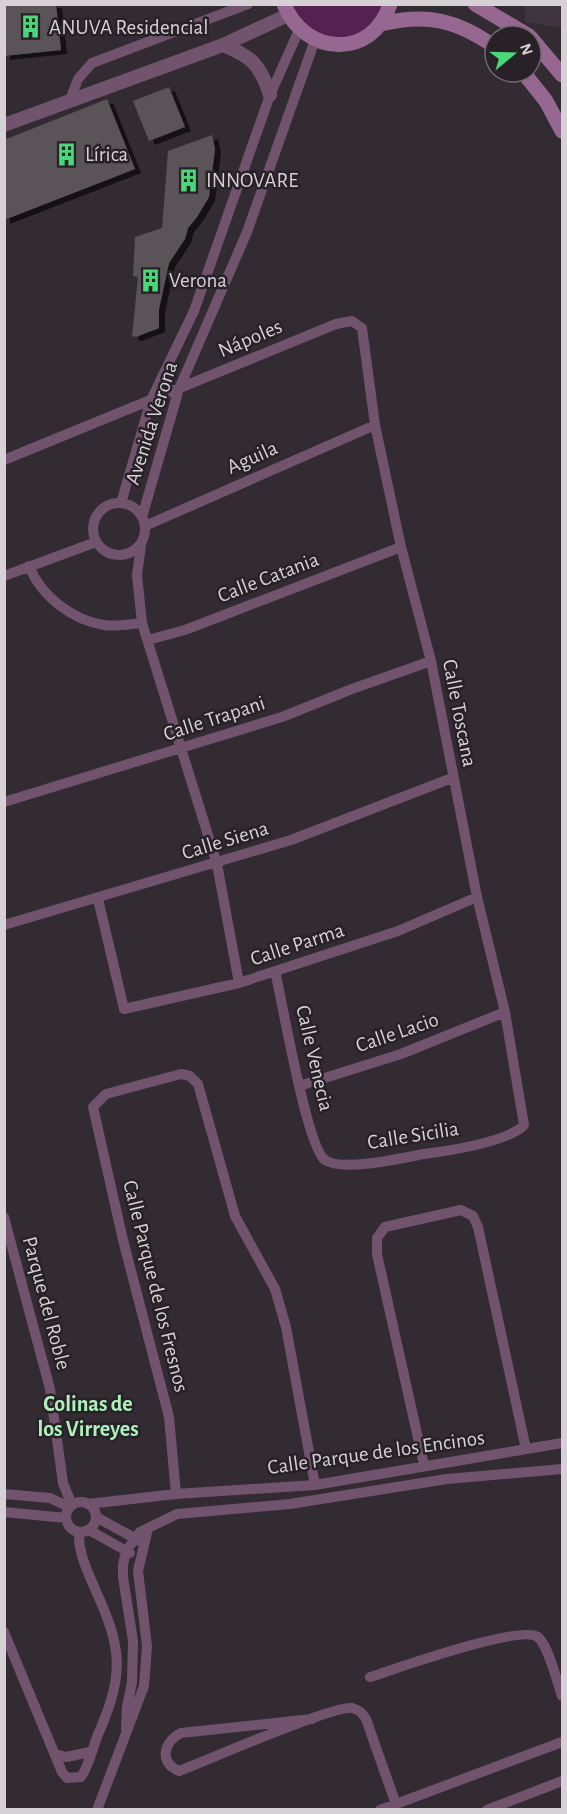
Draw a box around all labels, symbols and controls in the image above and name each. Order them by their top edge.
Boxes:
building icon: ANUVA Residencial [18,14,44,40]
place label: ANUVA Residencial [49,17,209,38]
north arrow [483,24,543,84]
text: N [517,42,536,57]
building icon: Lírica [54,141,80,167]
place label: Lírica [85,144,129,165]
building icon: INNOVARE [175,167,201,193]
place label: INNOVARE [206,170,298,191]
building icon: Verona [138,267,164,293]
place label: Verona [169,270,227,291]
street label: Nápoles [215,316,285,361]
street label: Avenida Verona [122,359,181,487]
street label: Aguila [224,437,281,478]
street label: Calle Catania [215,548,322,606]
street label: Calle Toscana [439,658,480,769]
street label: Calle Trapani [161,692,268,745]
street label: Calle Siena [179,817,271,864]
street label: Calle Parma [248,919,347,969]
street label: Calle Venecia [292,1003,337,1113]
street label: Calle Lacio [353,1009,441,1056]
street label: Calle Sicilia [366,1118,461,1153]
street label: Calle Parque de los Fresnos [119,1178,192,1394]
street label: Parque del Roble [19,1234,74,1372]
district label: Colinas de los Virreyes [37,1393,139,1441]
street label: Calle Parque de los Encinos [266,1427,486,1478]

